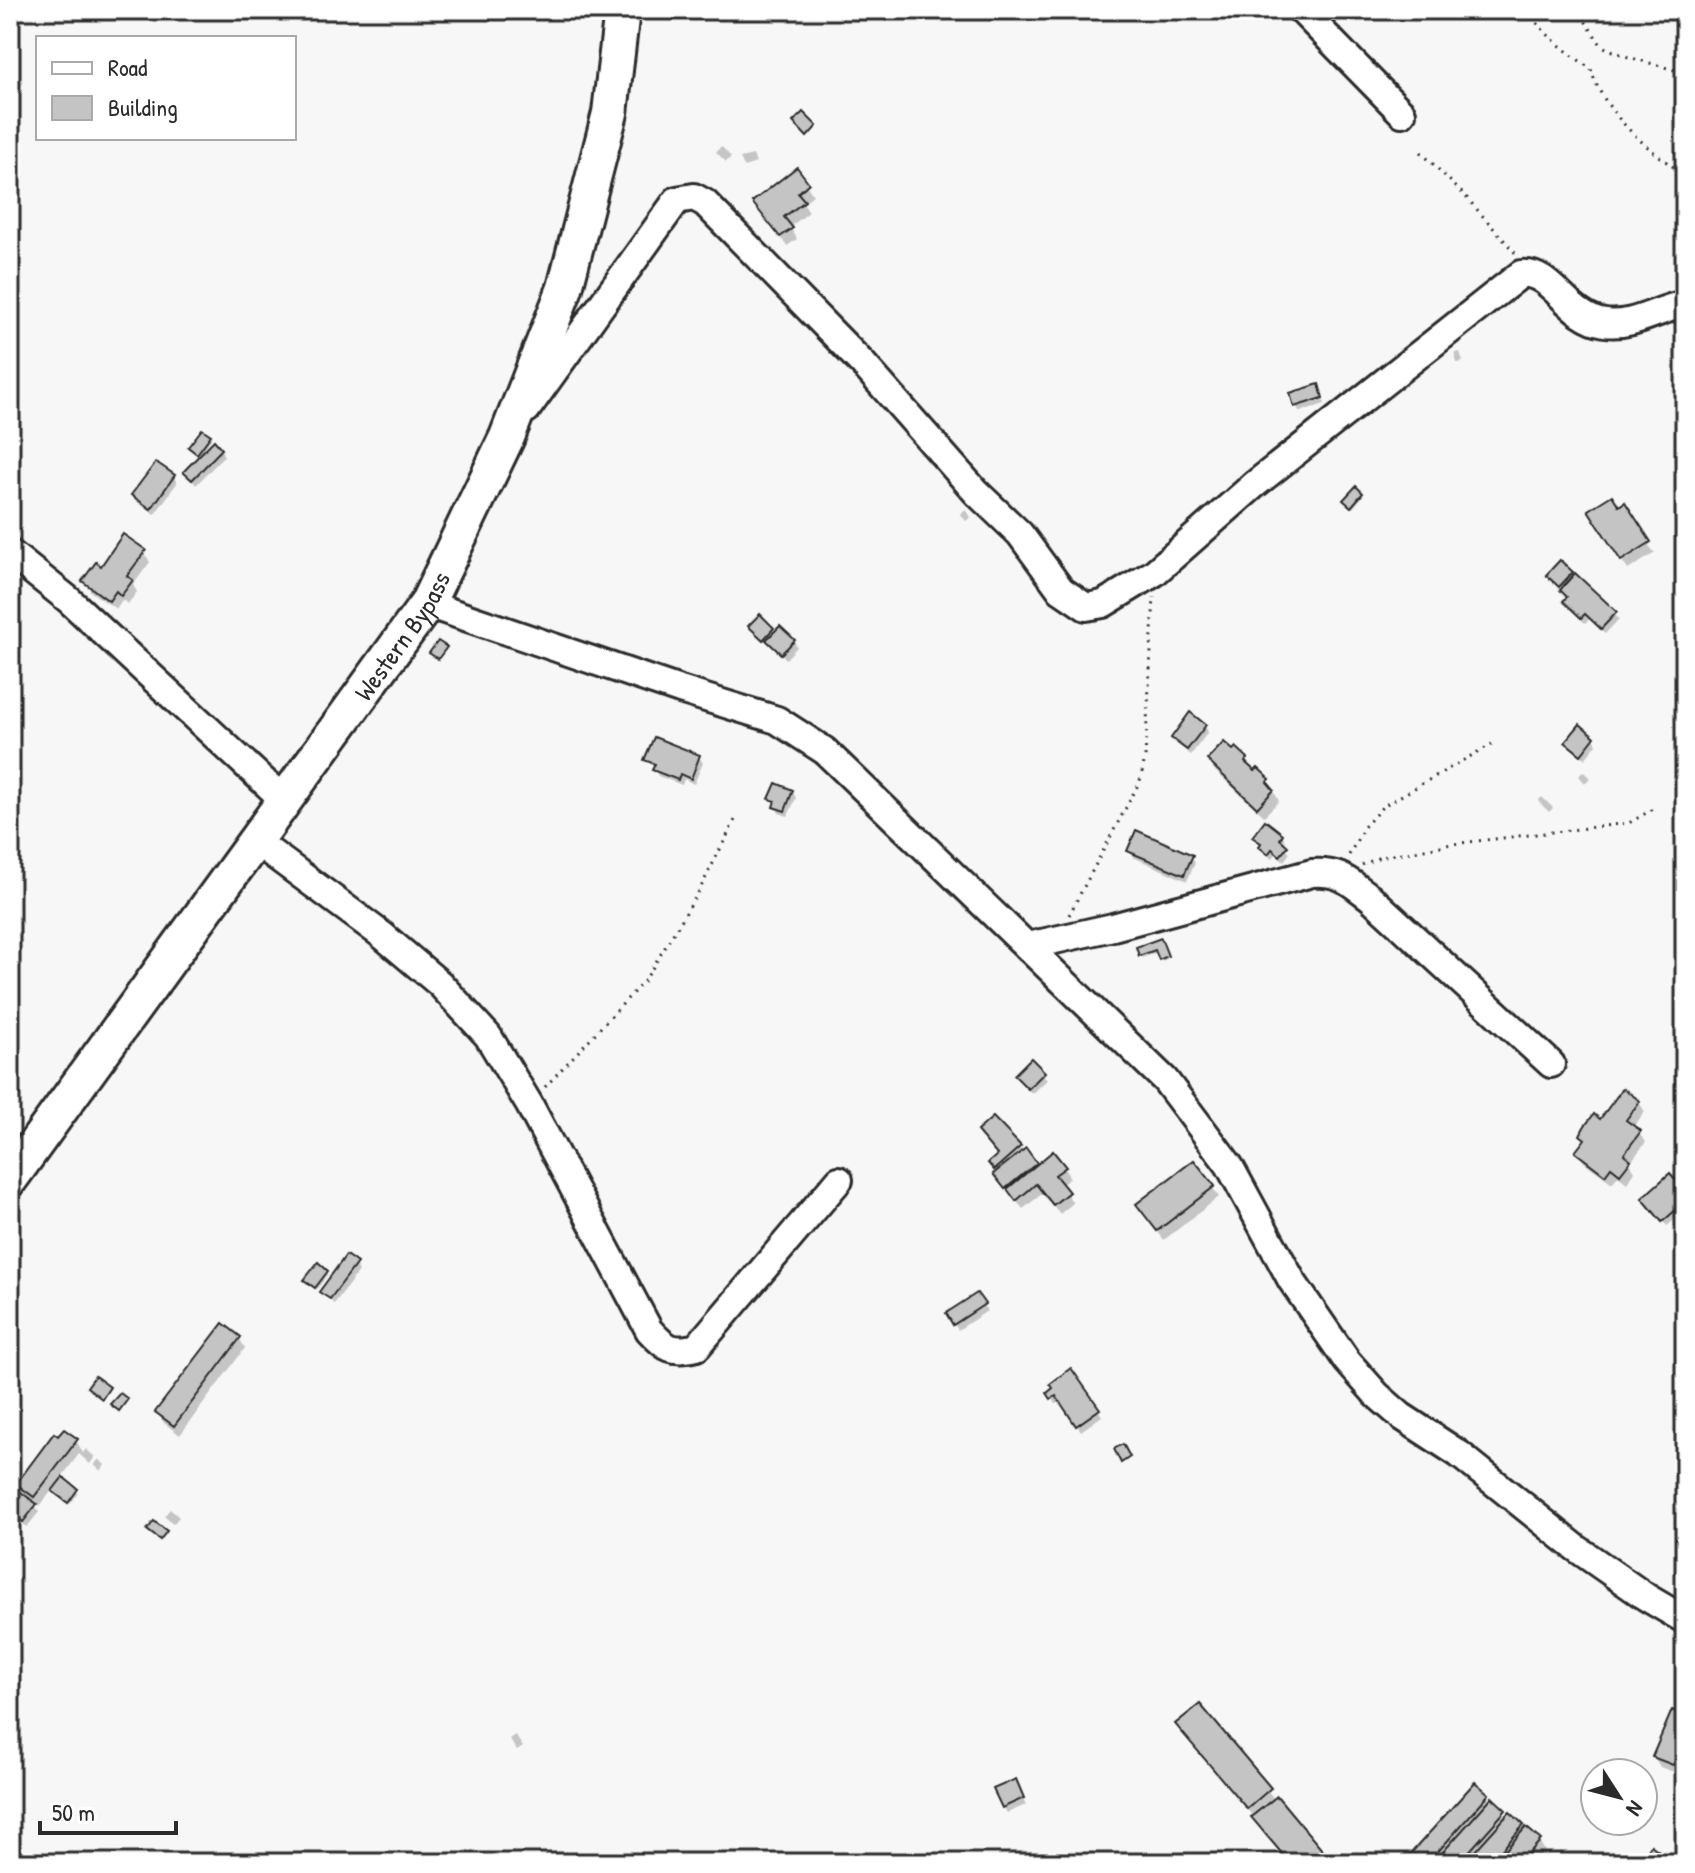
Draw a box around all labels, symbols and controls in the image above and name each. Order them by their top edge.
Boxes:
legend [36,36,296,140]
text: Road [108,51,147,83]
text: Building [108,91,178,123]
street label: Western Bypass [345,566,458,707]
north arrow [1579,1757,1659,1837]
scale bar [40,1785,176,1835]
text: N [1619,1795,1651,1823]
text: 50 m [52,1796,95,1828]

